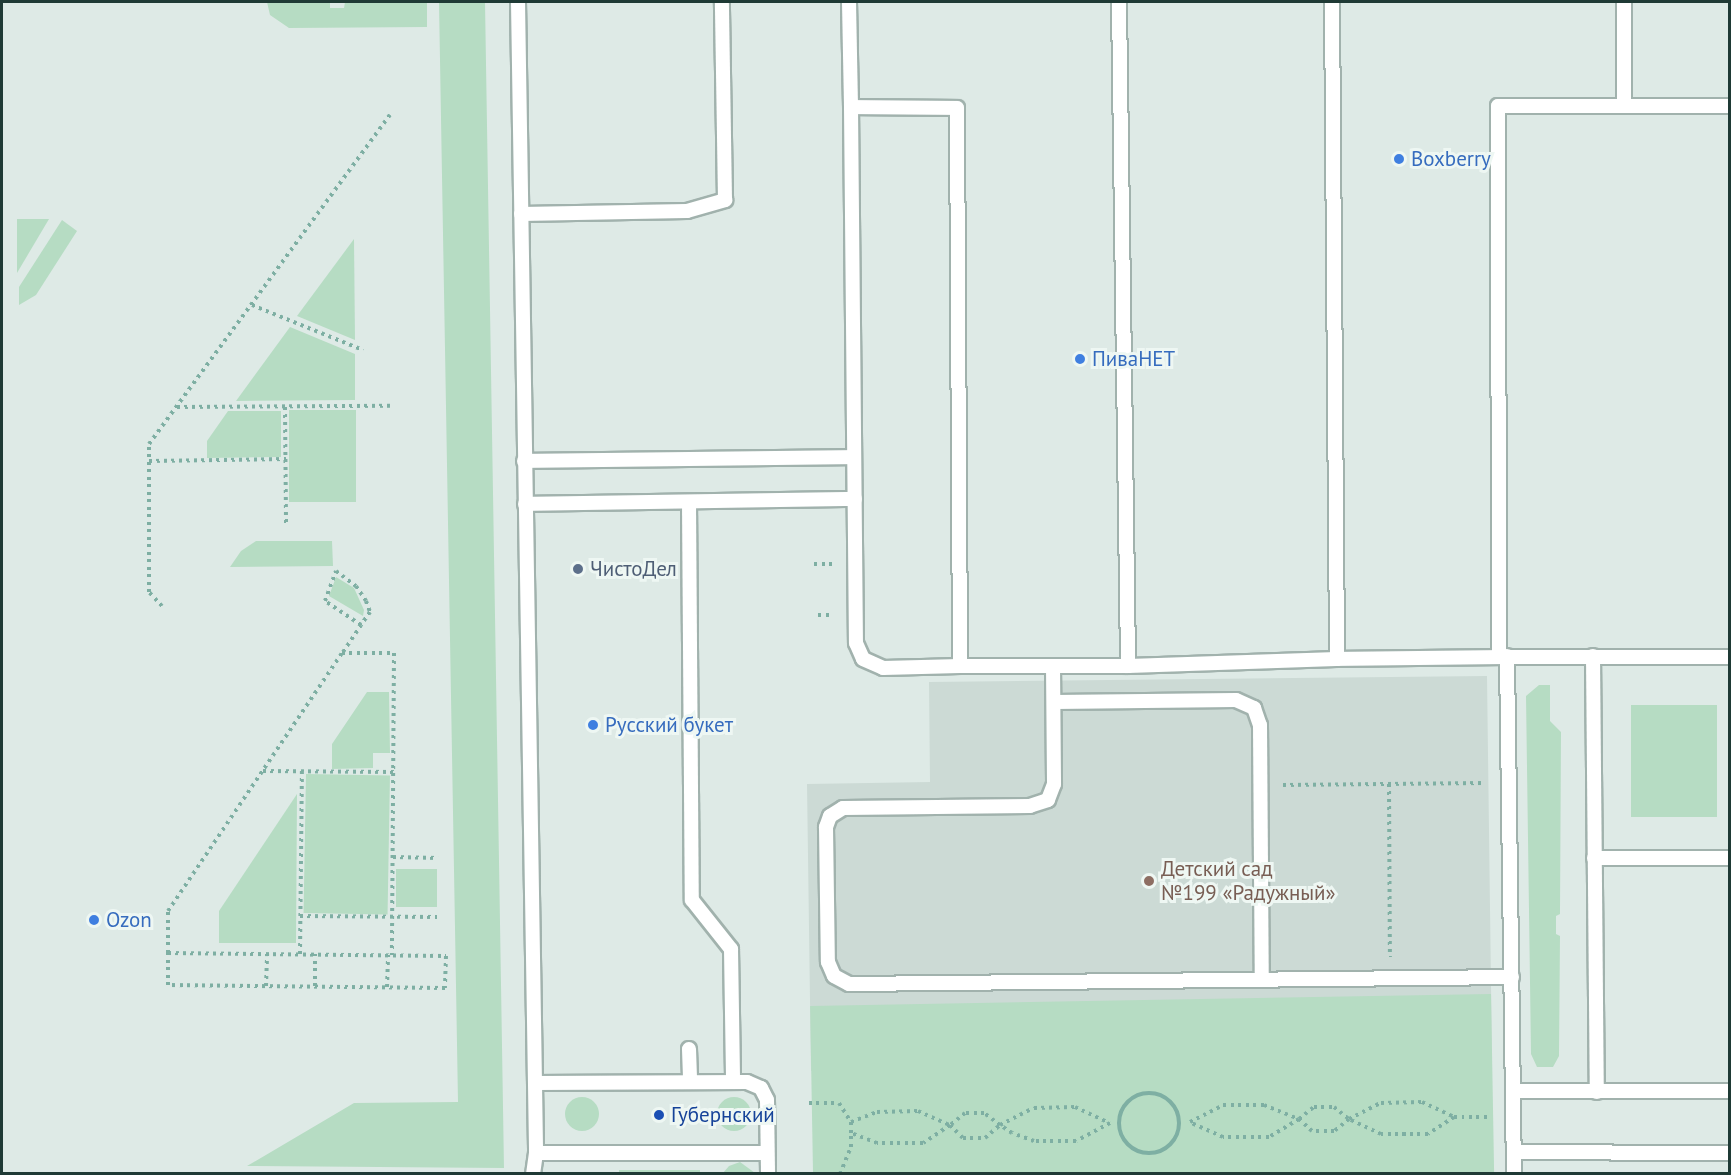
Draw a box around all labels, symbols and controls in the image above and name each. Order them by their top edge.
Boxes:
place label: Boxberry [1411,146,1491,172]
marker: Boxberry [1392,152,1406,166]
place label: ПиваНЕТ [1092,346,1175,372]
marker: ПиваНЕТ [1073,352,1087,366]
place label: ЧистоДел [590,556,677,582]
marker: ЧистоДел [571,562,585,576]
place label: Русский букет [605,712,733,738]
marker: Русский букет [586,718,600,732]
place label: Детский сад №199 «Радужный» [1161,856,1336,906]
marker: Детский сад №199 «Радужный» [1142,874,1156,888]
place label: Ozon [106,907,152,933]
marker: Ozon [87,913,101,927]
place label: Губернский [671,1102,775,1128]
marker: Губернский [652,1108,666,1122]

